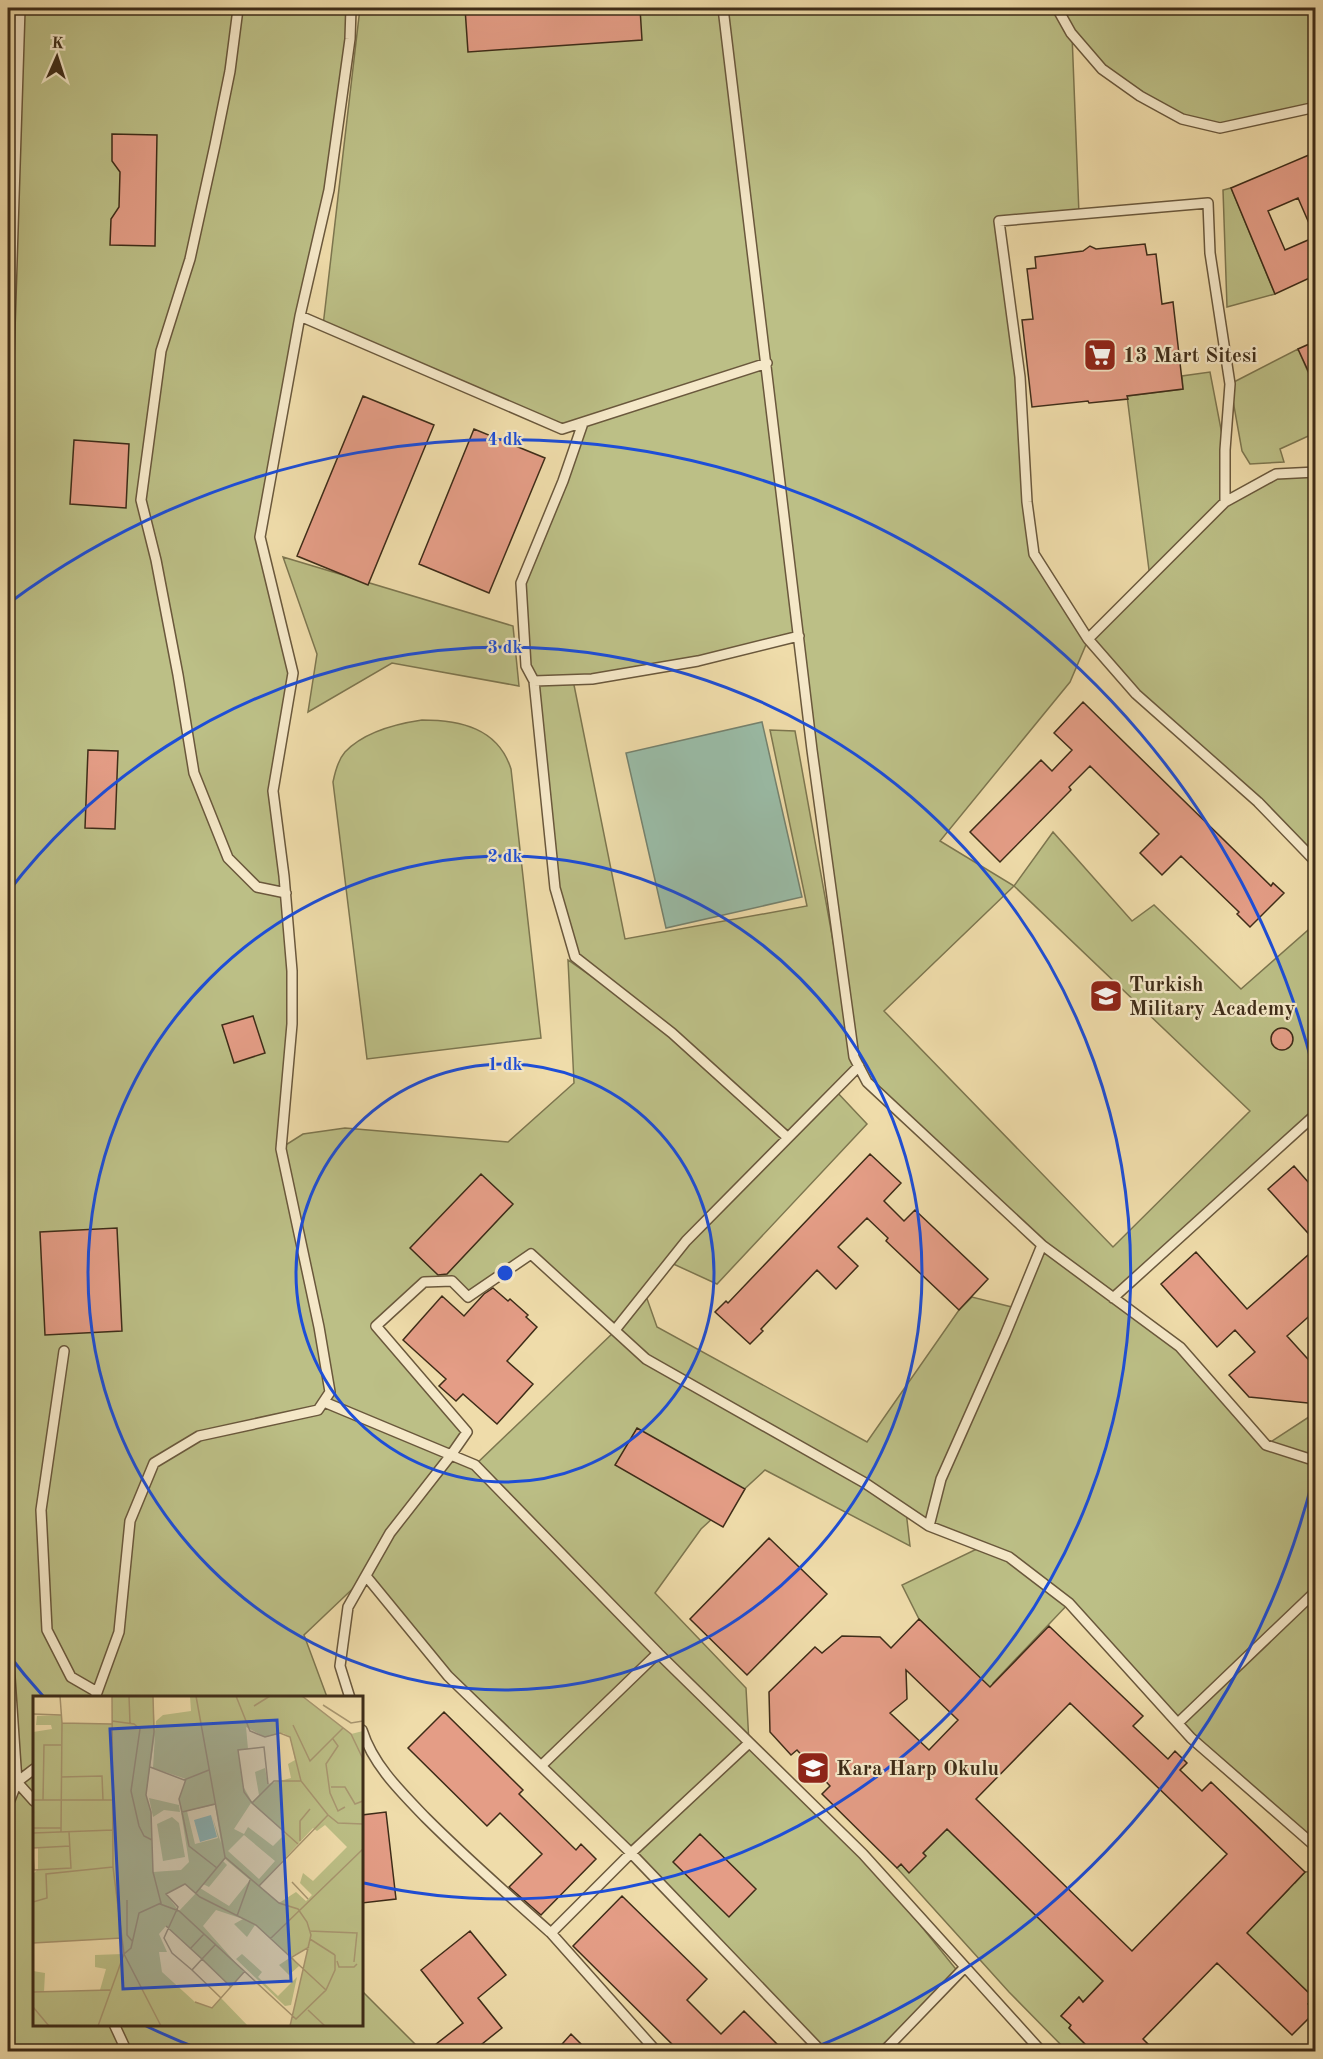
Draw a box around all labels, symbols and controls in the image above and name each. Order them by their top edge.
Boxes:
north arrow [27,27,87,87]
text: K [51,36,64,52]
supermarket icon: 13 Mart Sitesi [1082,337,1118,373]
place label: 13 Mart Sitesi [1123,346,1257,367]
text: 4 dk [487,431,523,449]
text: 3 dk [487,639,523,657]
text: 2 dk [487,848,523,866]
place label: Turkish Military Academy [1129,975,1296,1020]
school or university icon: Turkish Military Academy [1088,978,1124,1014]
text: 1 dk [487,1056,523,1074]
centre of rings [495,1263,515,1283]
inset map [33,1696,363,2026]
school or university icon: Kara Harp Okulu [795,1750,831,1786]
place label: Kara Harp Okulu [836,1759,999,1780]

